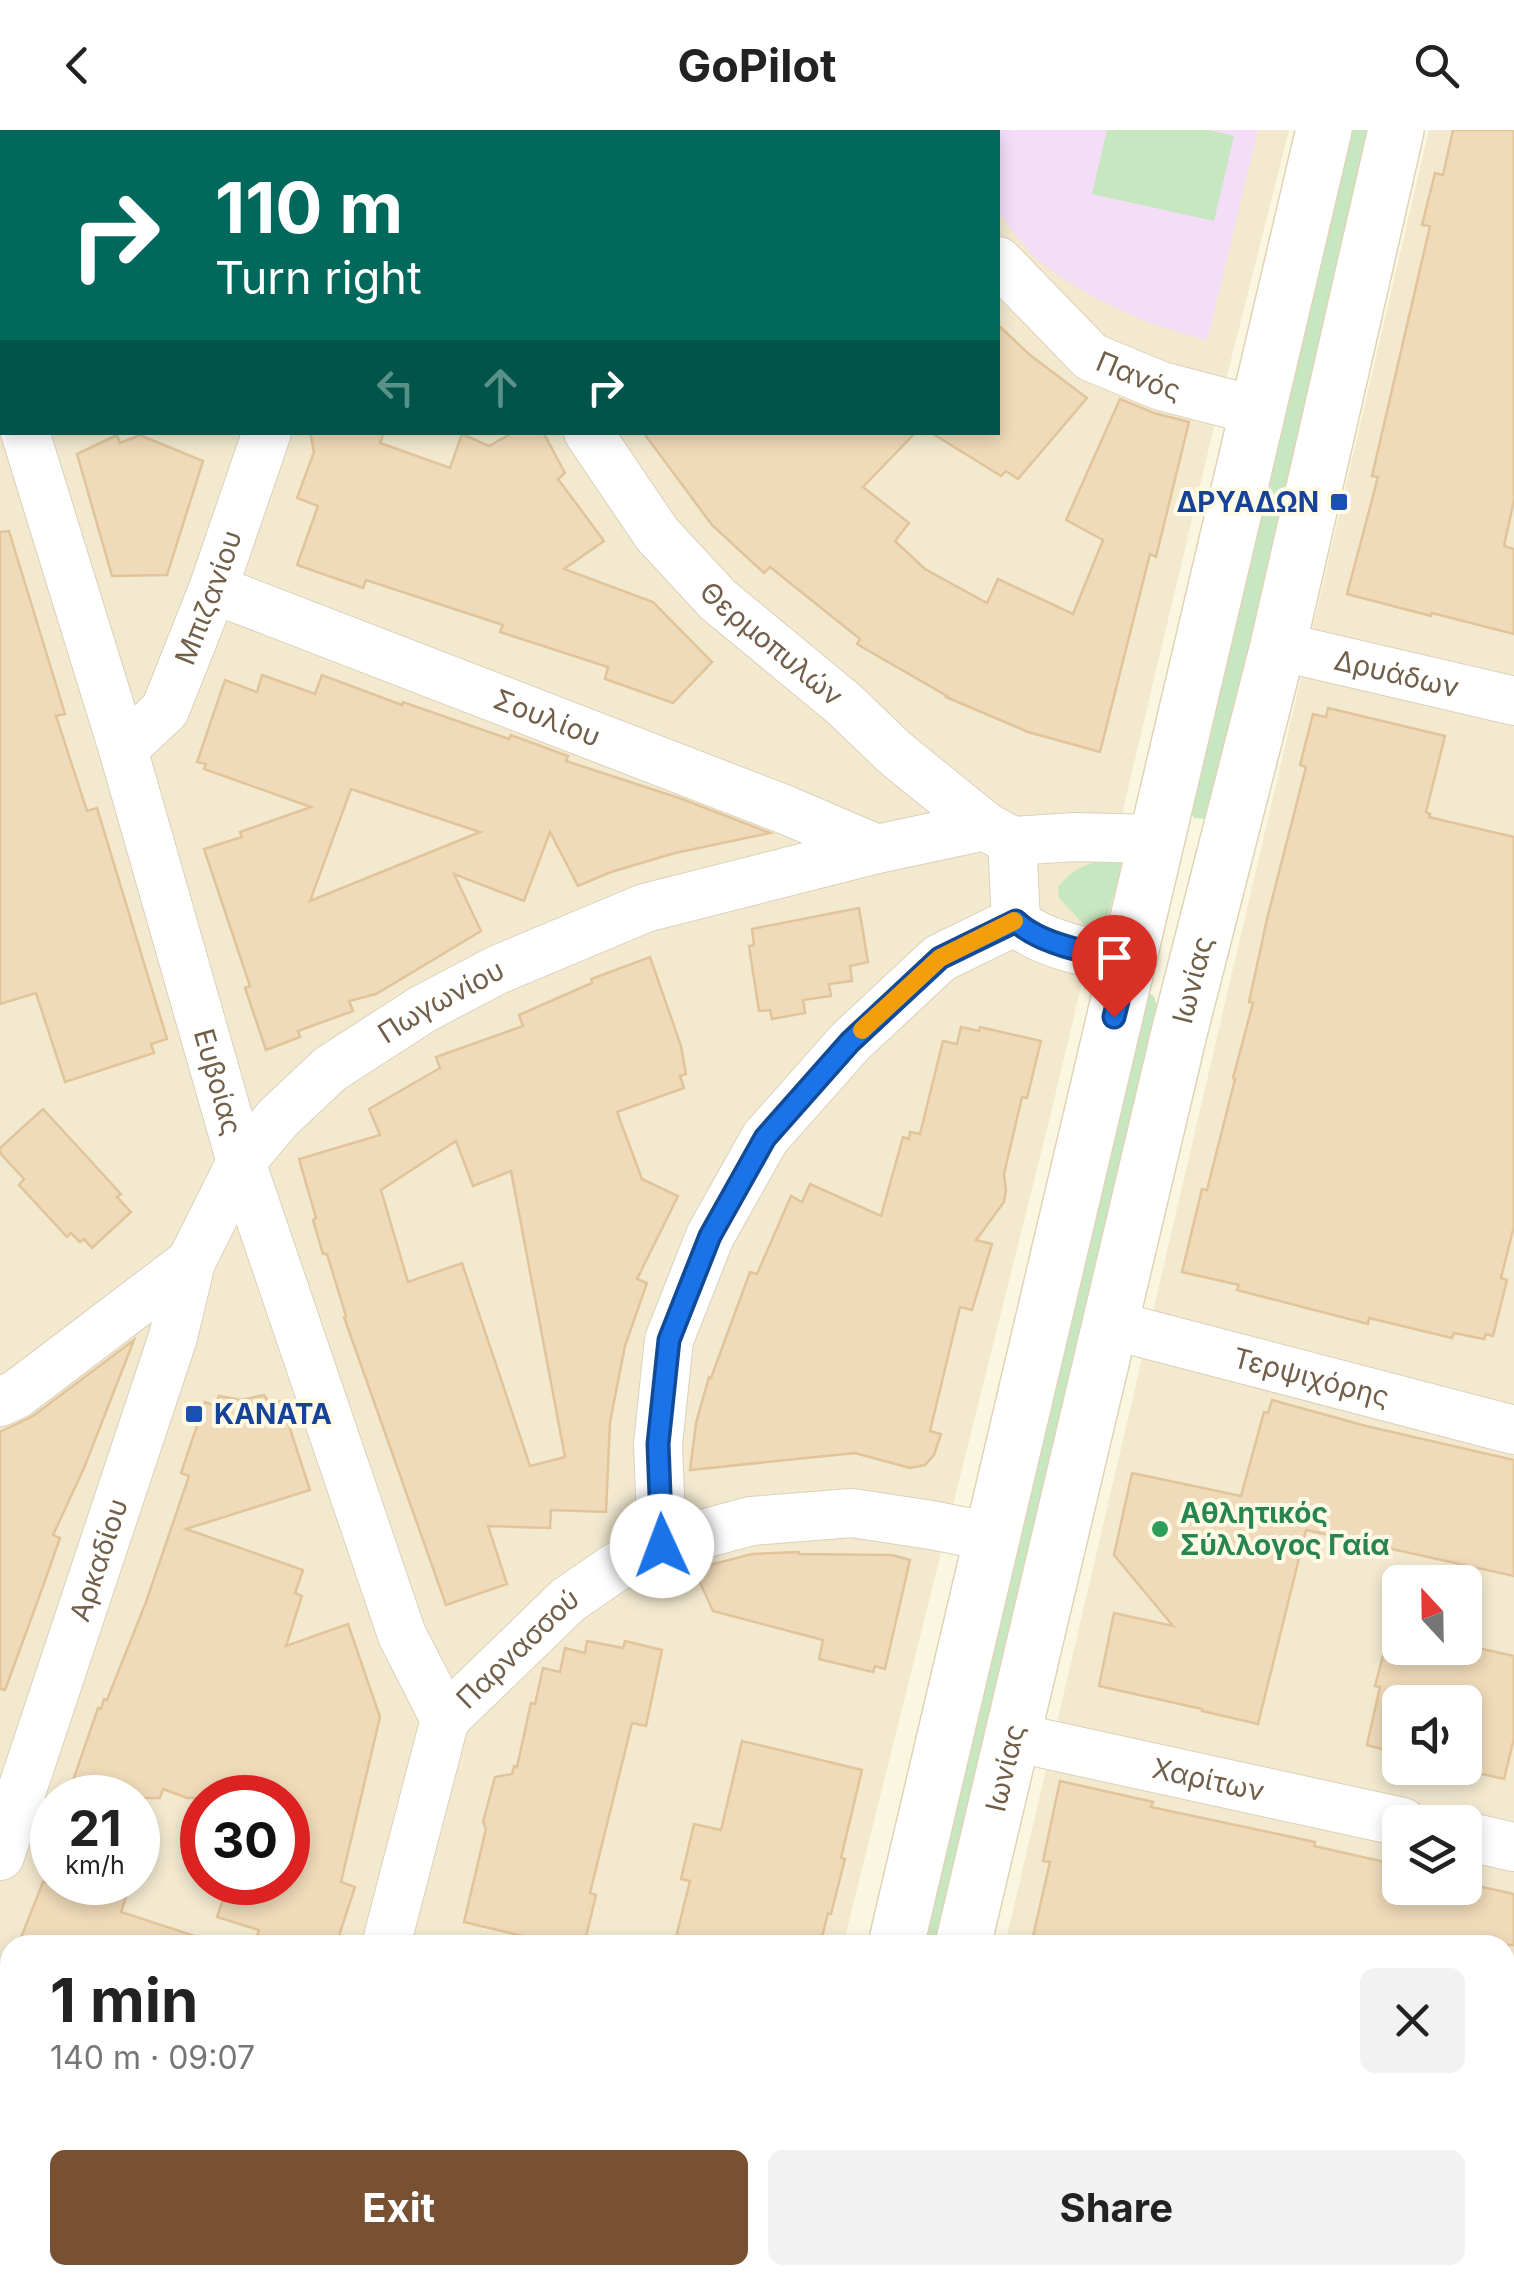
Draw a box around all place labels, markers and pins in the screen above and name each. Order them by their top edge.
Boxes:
place label: ΔΡΥΑΔΩΝ [1176,485,1319,519]
marker: ΔΡΥΑΔΩΝ [1328,491,1350,513]
pin [1072,915,1157,1018]
place label: ΚΑΝΑΤΑ [214,1397,332,1431]
marker: ΚΑΝΑΤΑ [183,1403,205,1425]
place label: Αθλητικός Σύλλογος Γαία [1180,1496,1390,1562]
marker: Αθλητικός Σύλλογος Γαία [1149,1518,1171,1540]

